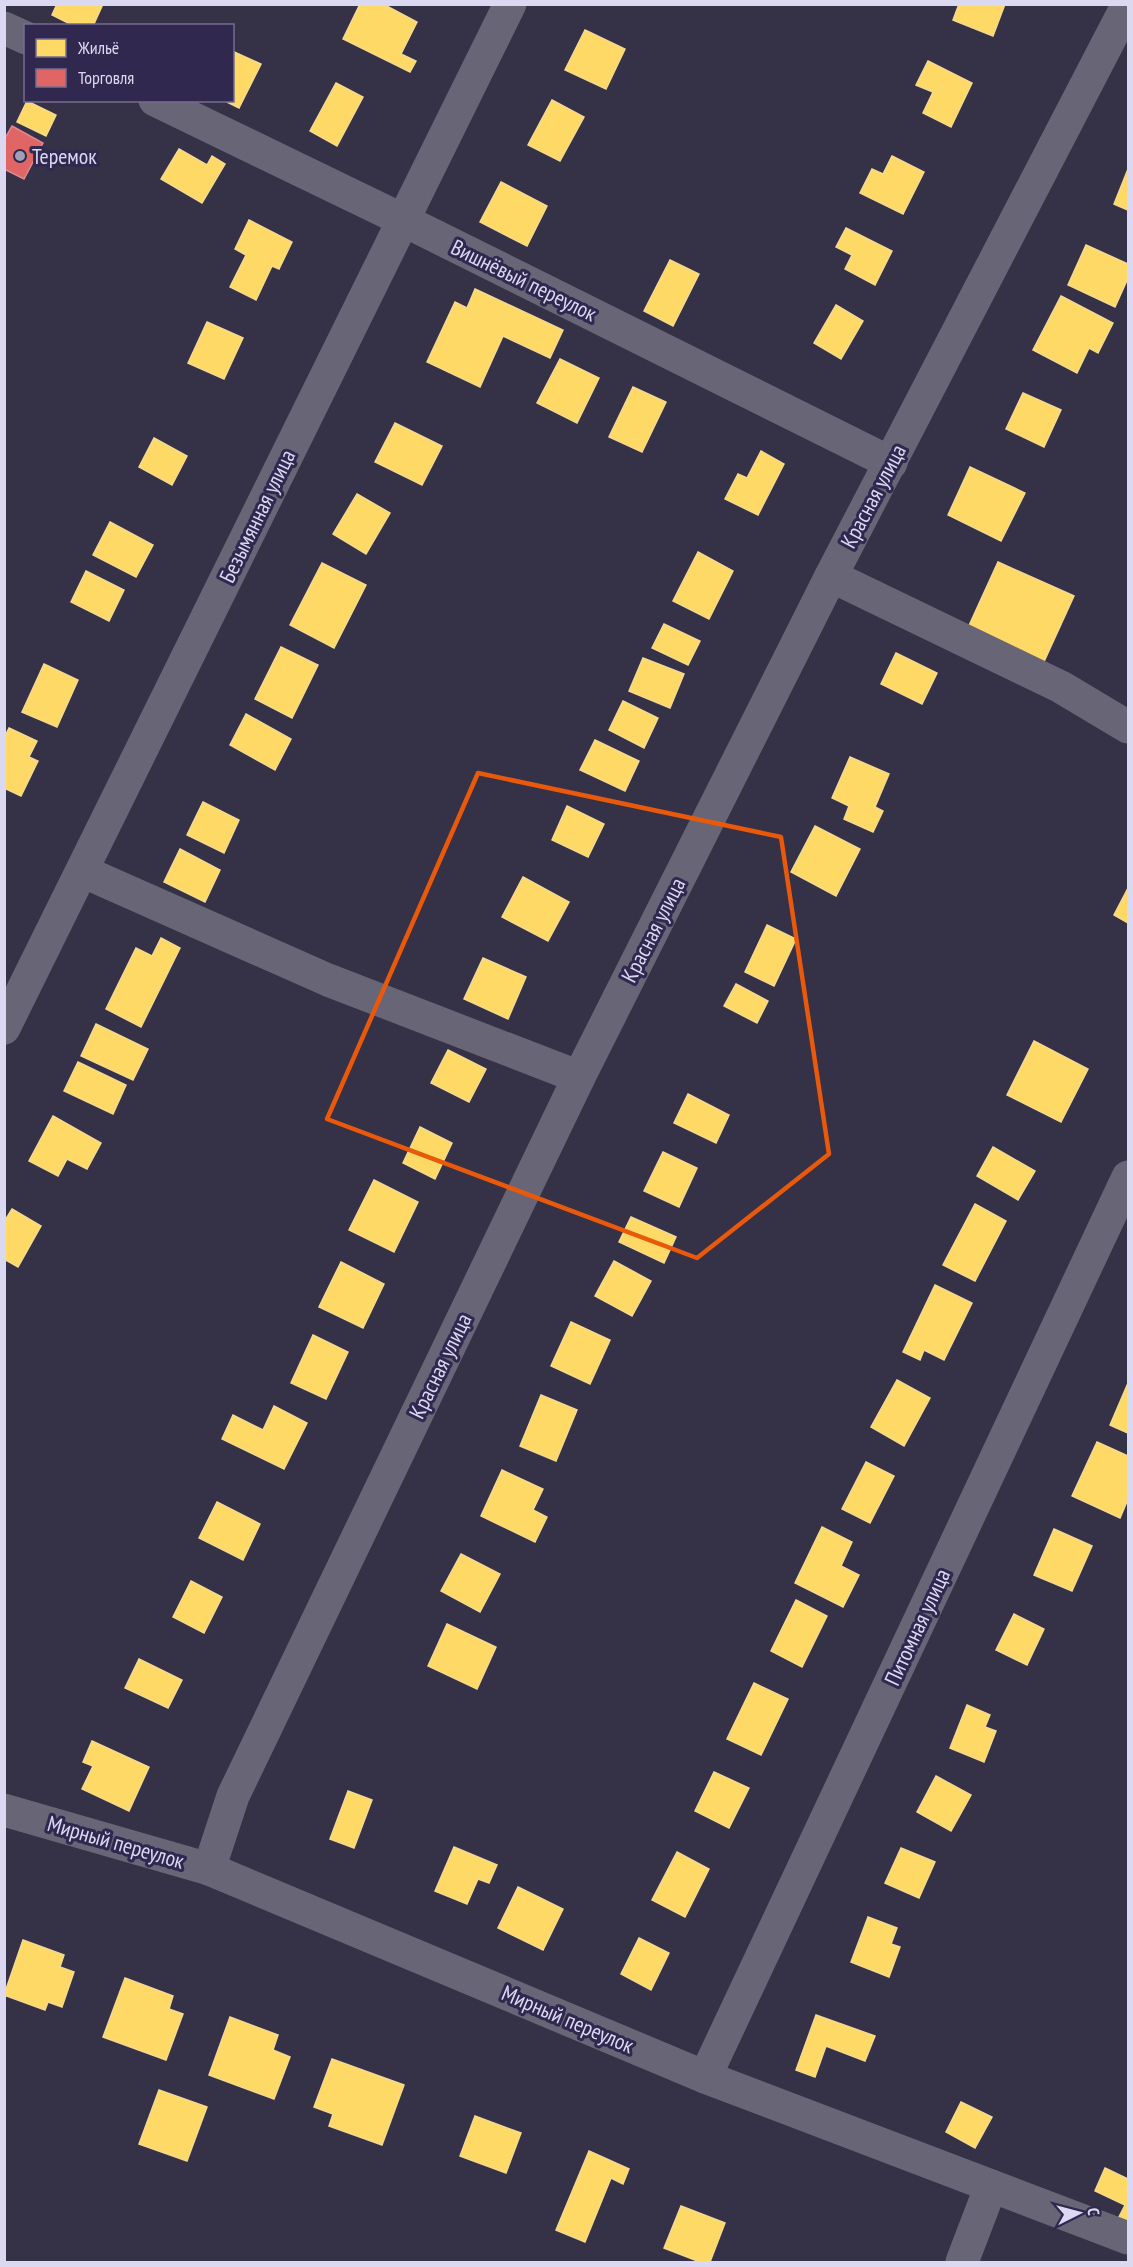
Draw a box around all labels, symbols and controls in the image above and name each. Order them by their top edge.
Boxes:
legend [24,24,234,102]
text: Жильё [77,36,119,59]
text: Торговля [78,66,134,89]
place label: Теремок [32,142,97,170]
marker: Теремок [13,149,27,163]
street label: Вишнёвый переулок [447,233,602,328]
street label: Красная улица [834,439,912,553]
street label: Безымянная улица [213,445,301,587]
street label: Красная улица [615,873,691,987]
street label: Красная улица [403,1309,477,1423]
street label: Питомная улица [878,1564,956,1690]
street label: Мирный переулок [44,1809,188,1875]
street label: Мирный переулок [498,1979,639,2060]
north arrow [1049,2183,1109,2243]
text: С [1084,2207,1104,2217]

